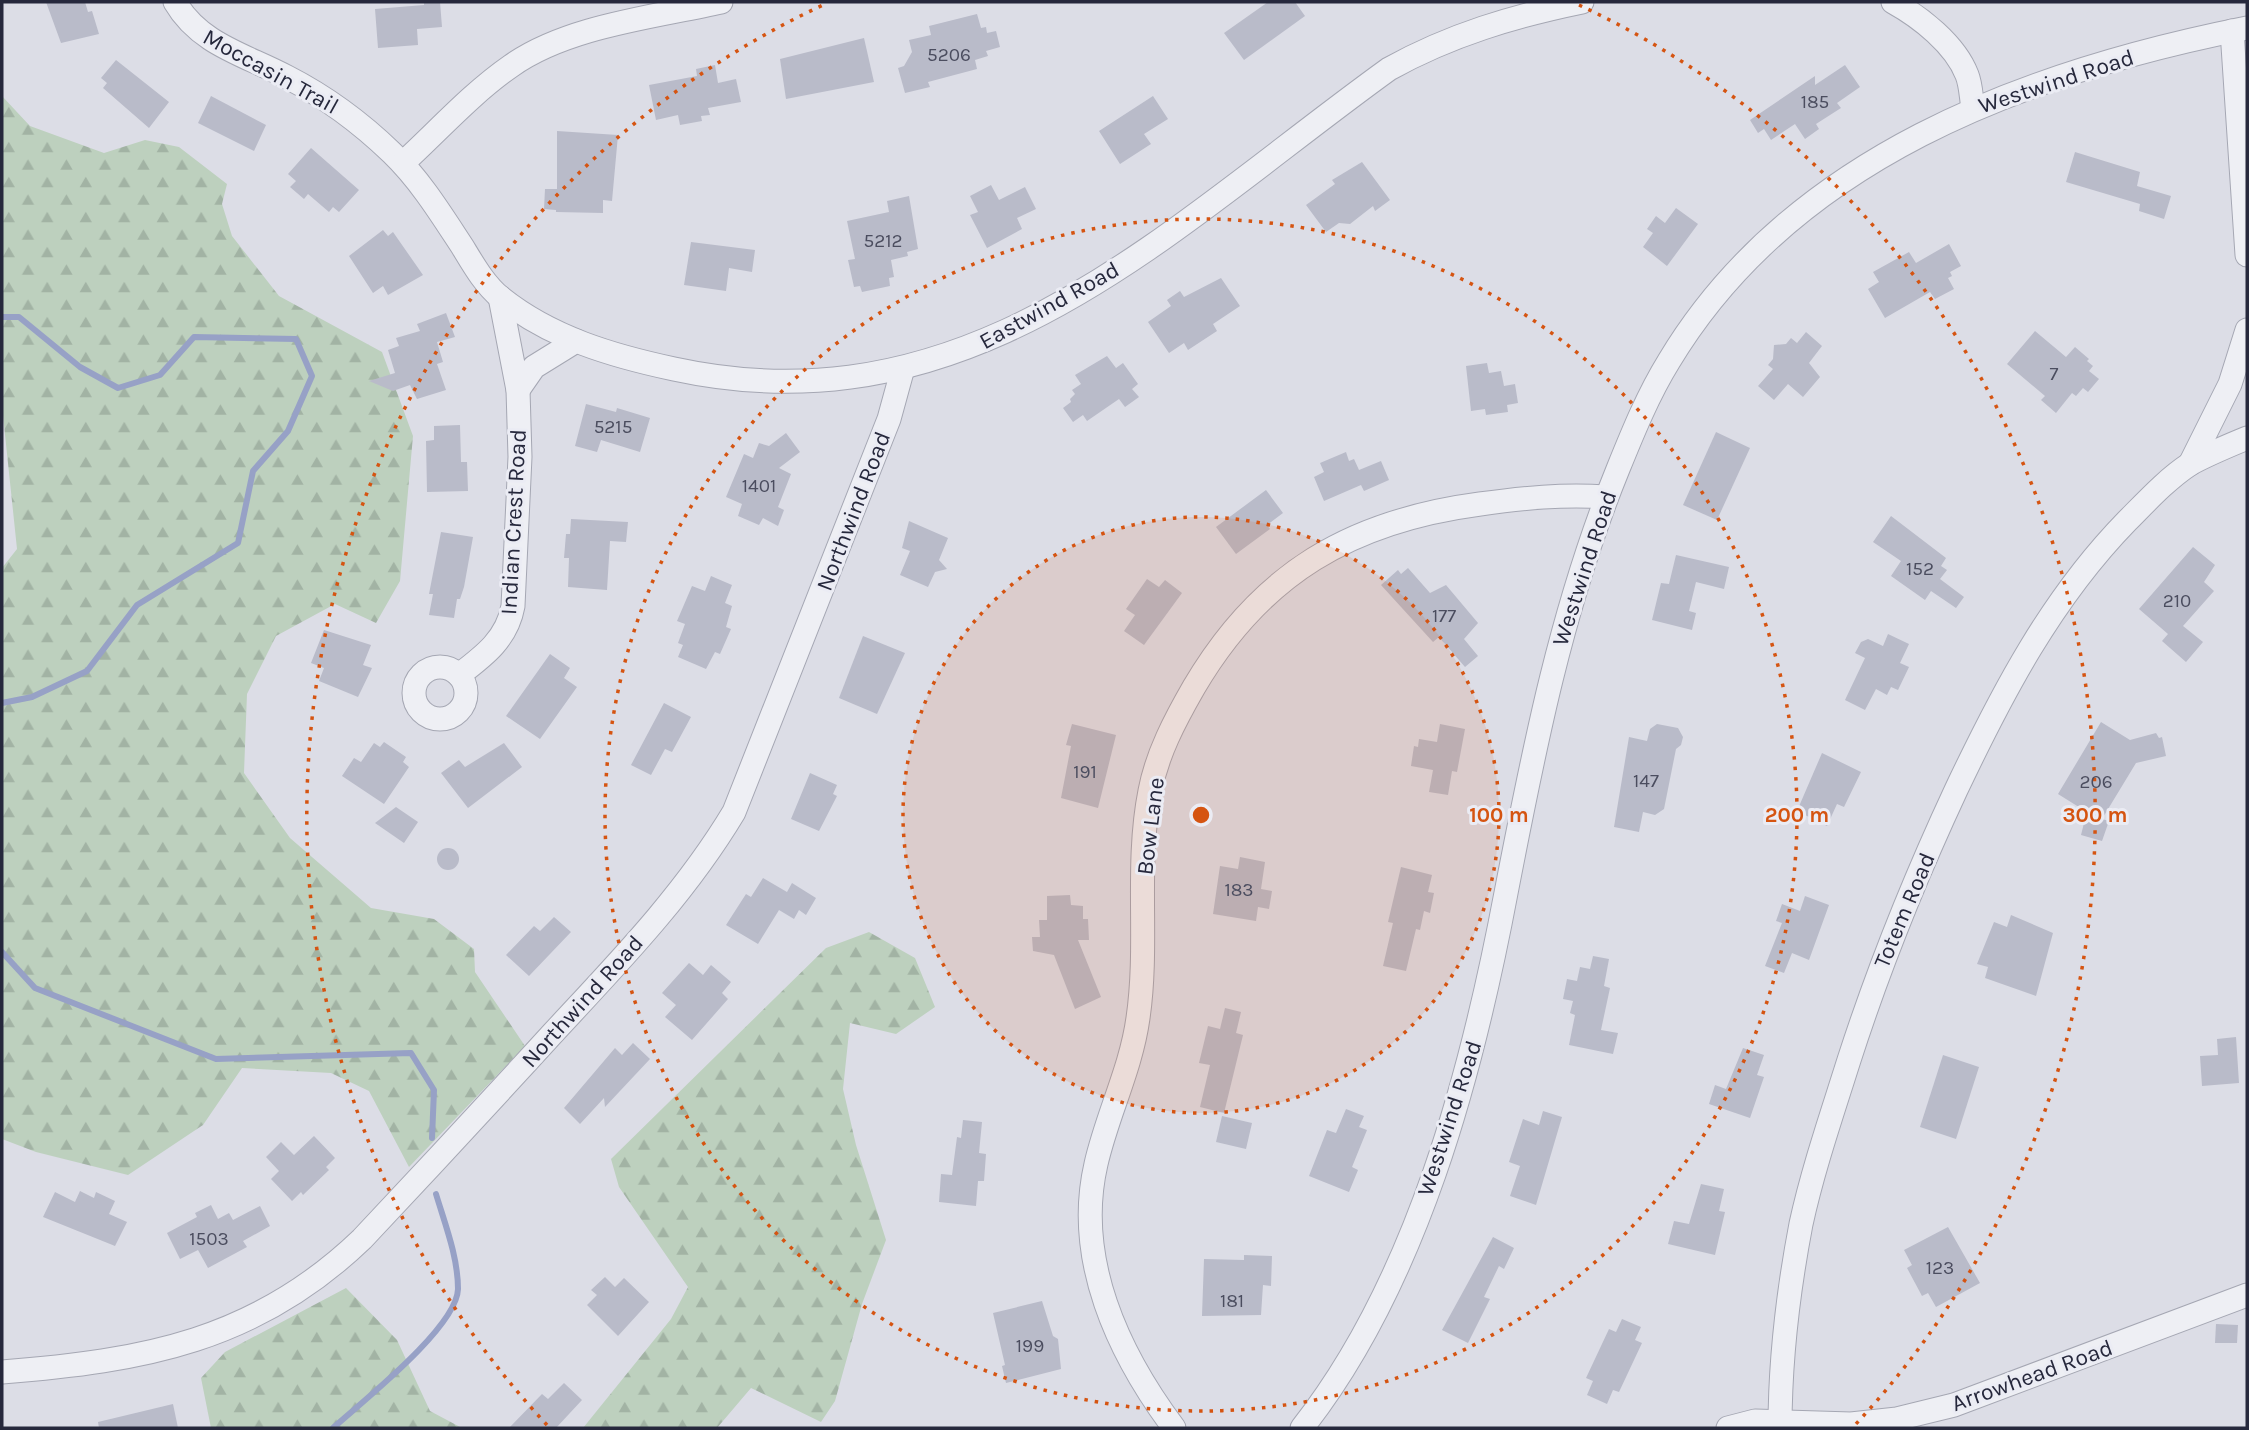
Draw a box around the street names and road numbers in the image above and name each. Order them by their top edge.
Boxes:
street label: Moccasin Trail [198,23,343,120]
street label: Westwind Road [1975,44,2137,119]
street label: Eastwind Road [975,256,1124,355]
street label: Indian Crest Road [495,428,532,616]
street label: Northwind Road [811,428,896,595]
street label: Westwind Road [1547,487,1622,649]
street label: Bow Lane [1131,776,1170,876]
street label: Totem Road [1868,848,1941,972]
street label: Northwind Road [516,930,649,1073]
street label: Westwind Road [1412,1037,1487,1199]
street label: Arrowhead Road [1948,1334,2116,1417]

